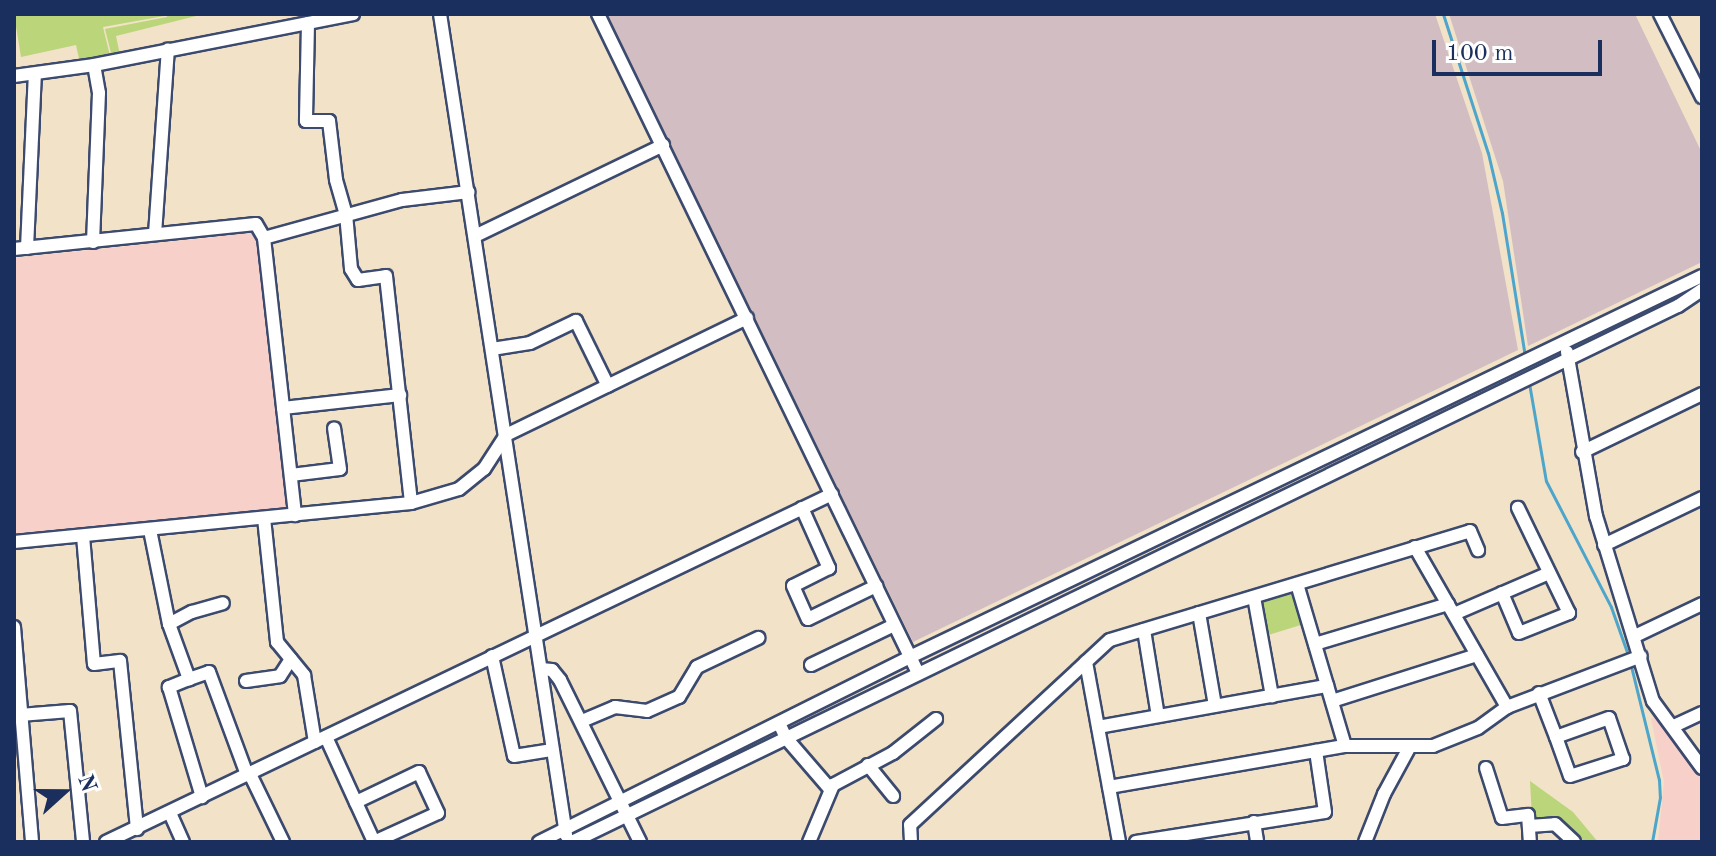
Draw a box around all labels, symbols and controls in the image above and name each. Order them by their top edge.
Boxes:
scale bar [1436,24,1606,74]
text: 100 m [1446,42,1514,66]
north arrow [24,752,104,832]
text: N [73,772,100,795]

